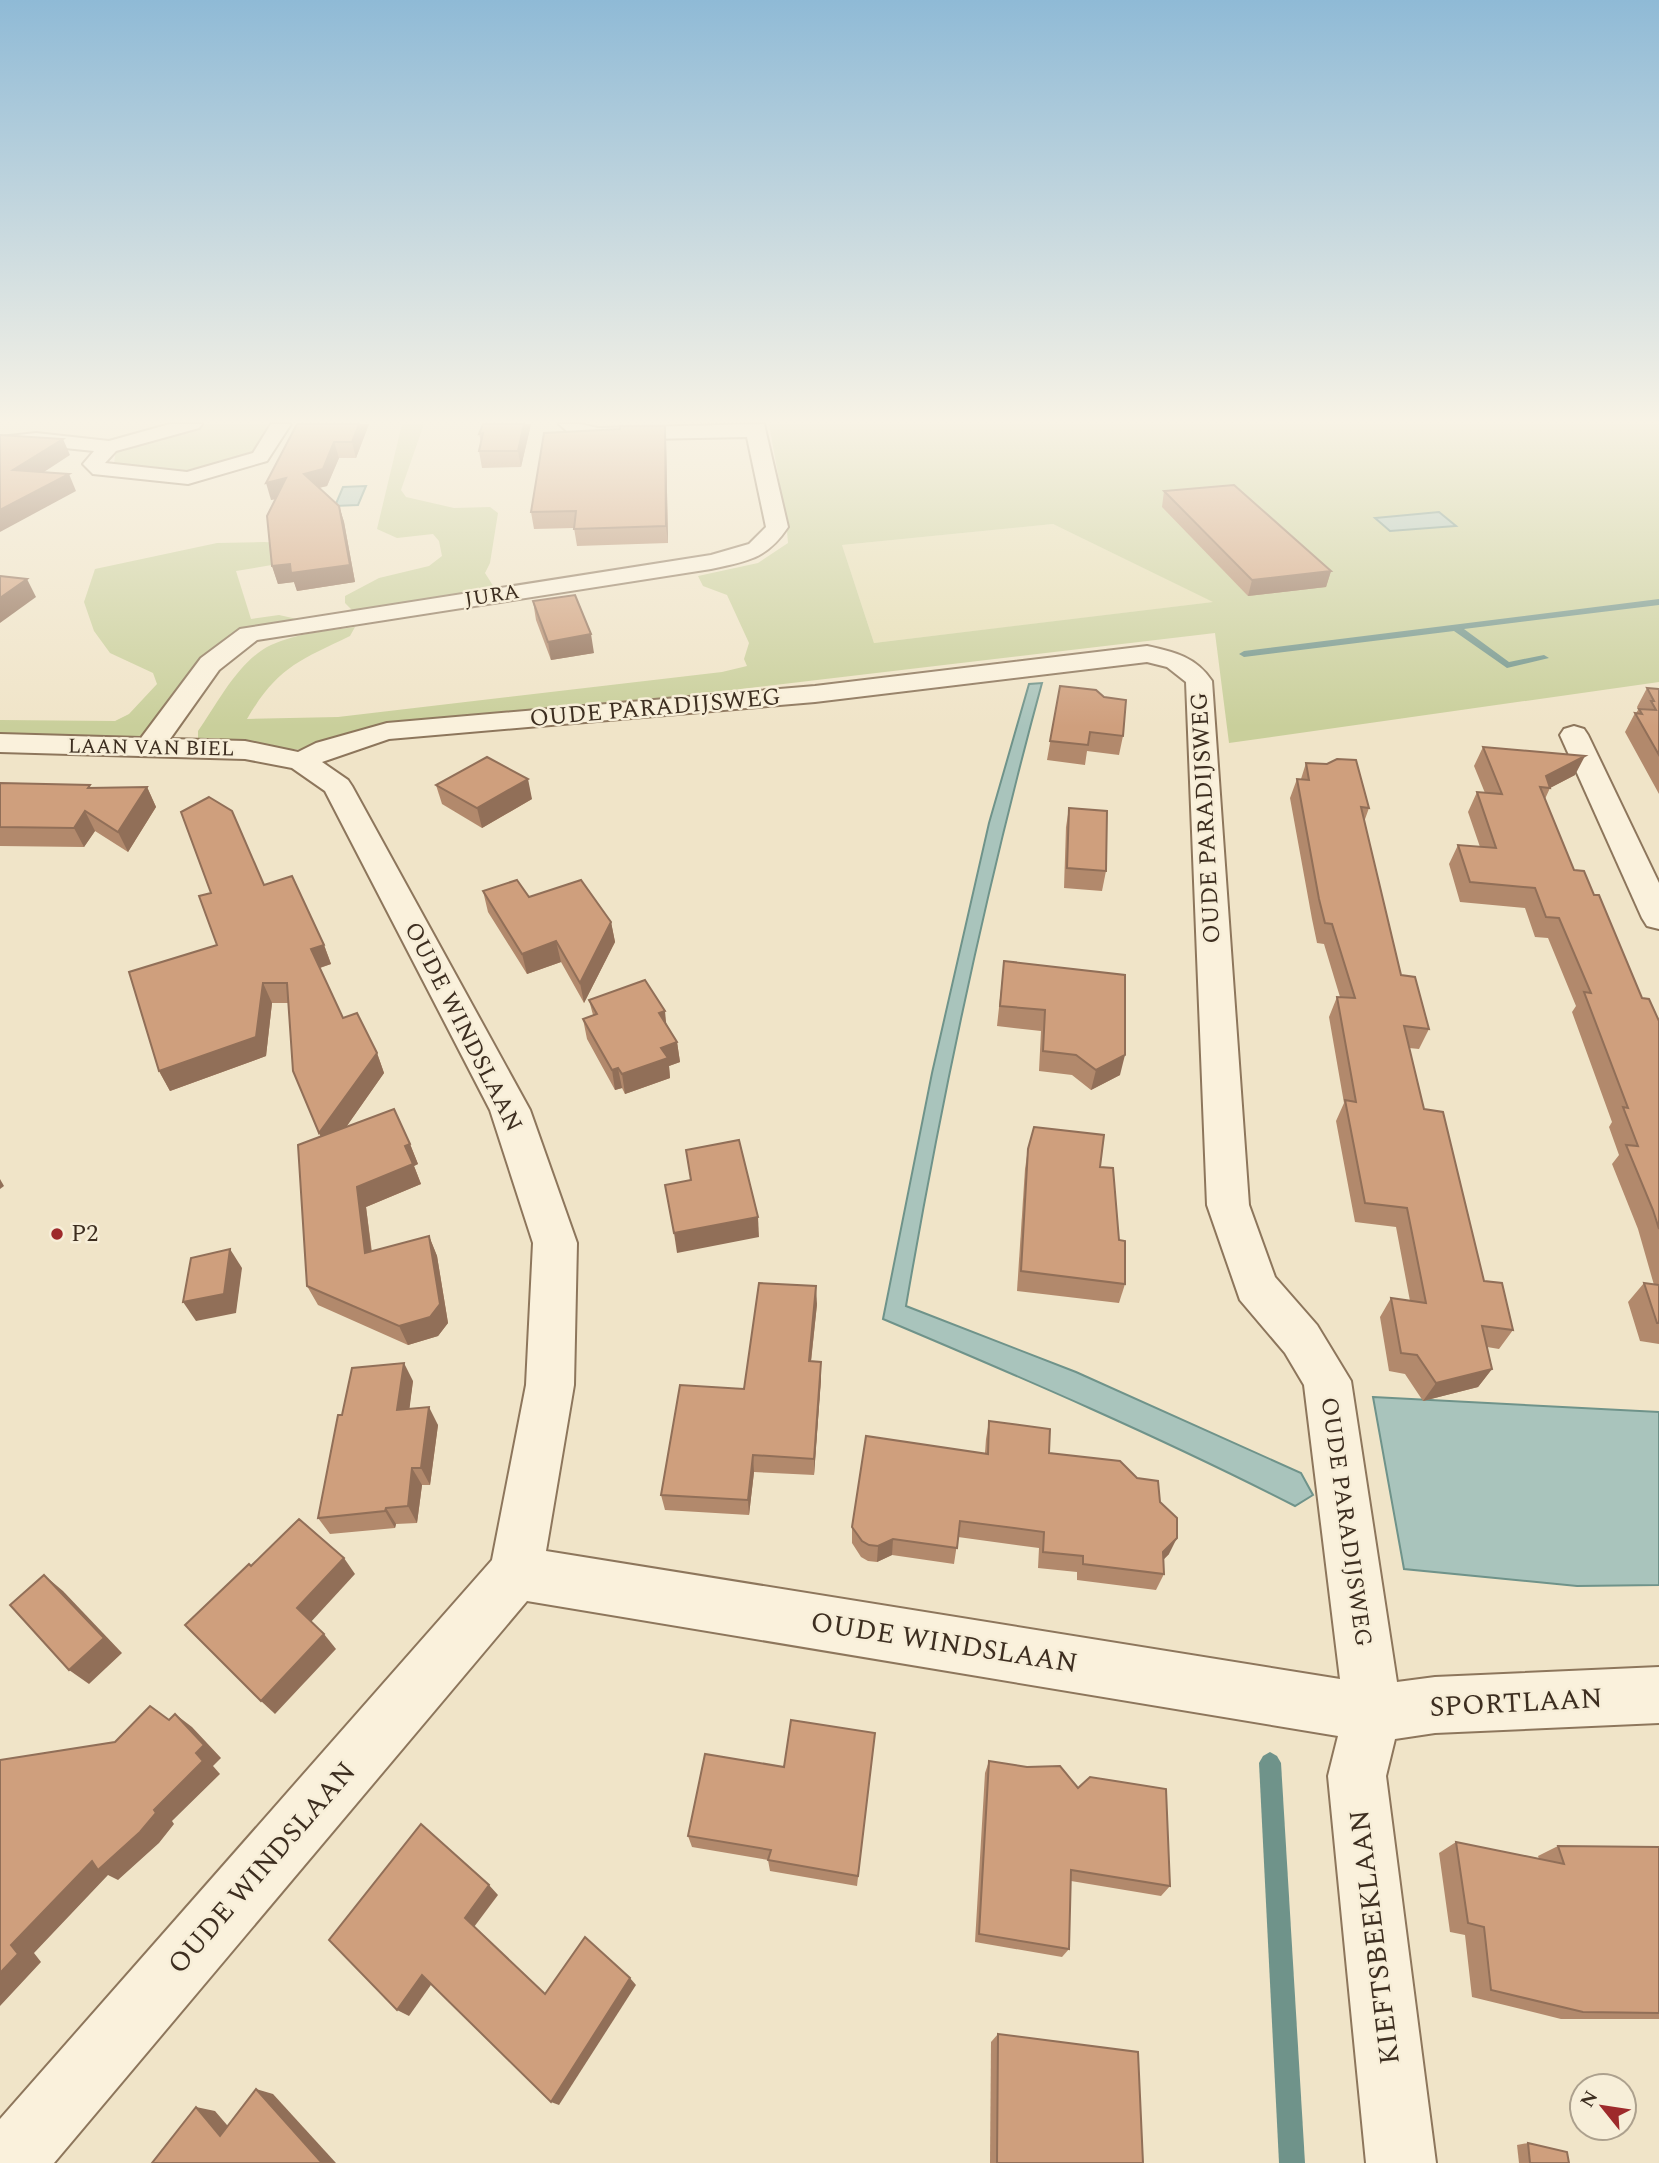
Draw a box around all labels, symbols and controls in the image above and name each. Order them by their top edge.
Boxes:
street label: JURA [462,576,522,616]
street label: OUDE PARADIJSWEG [528,679,782,737]
street label: OUDE PARADIJSWEG [1181,691,1231,945]
street label: LAAN VAN BIEL [67,731,235,765]
street label: OUDE WINDSLAAN [394,916,532,1138]
place label: P2 [71,1216,98,1252]
marker: P2 [49,1226,65,1242]
street label: OUDE PARADIJSWEG [1311,1395,1381,1649]
street label: OUDE WINDSLAAN [807,1601,1081,1685]
street label: SPORTLAAN [1428,1677,1604,1729]
street label: OUDE WINDSLAAN [157,1752,367,1984]
street label: KIEFTSBEEKLAAN [1338,1807,1412,2067]
north arrow [1568,2072,1638,2142]
text: N [1573,2085,1606,2113]

